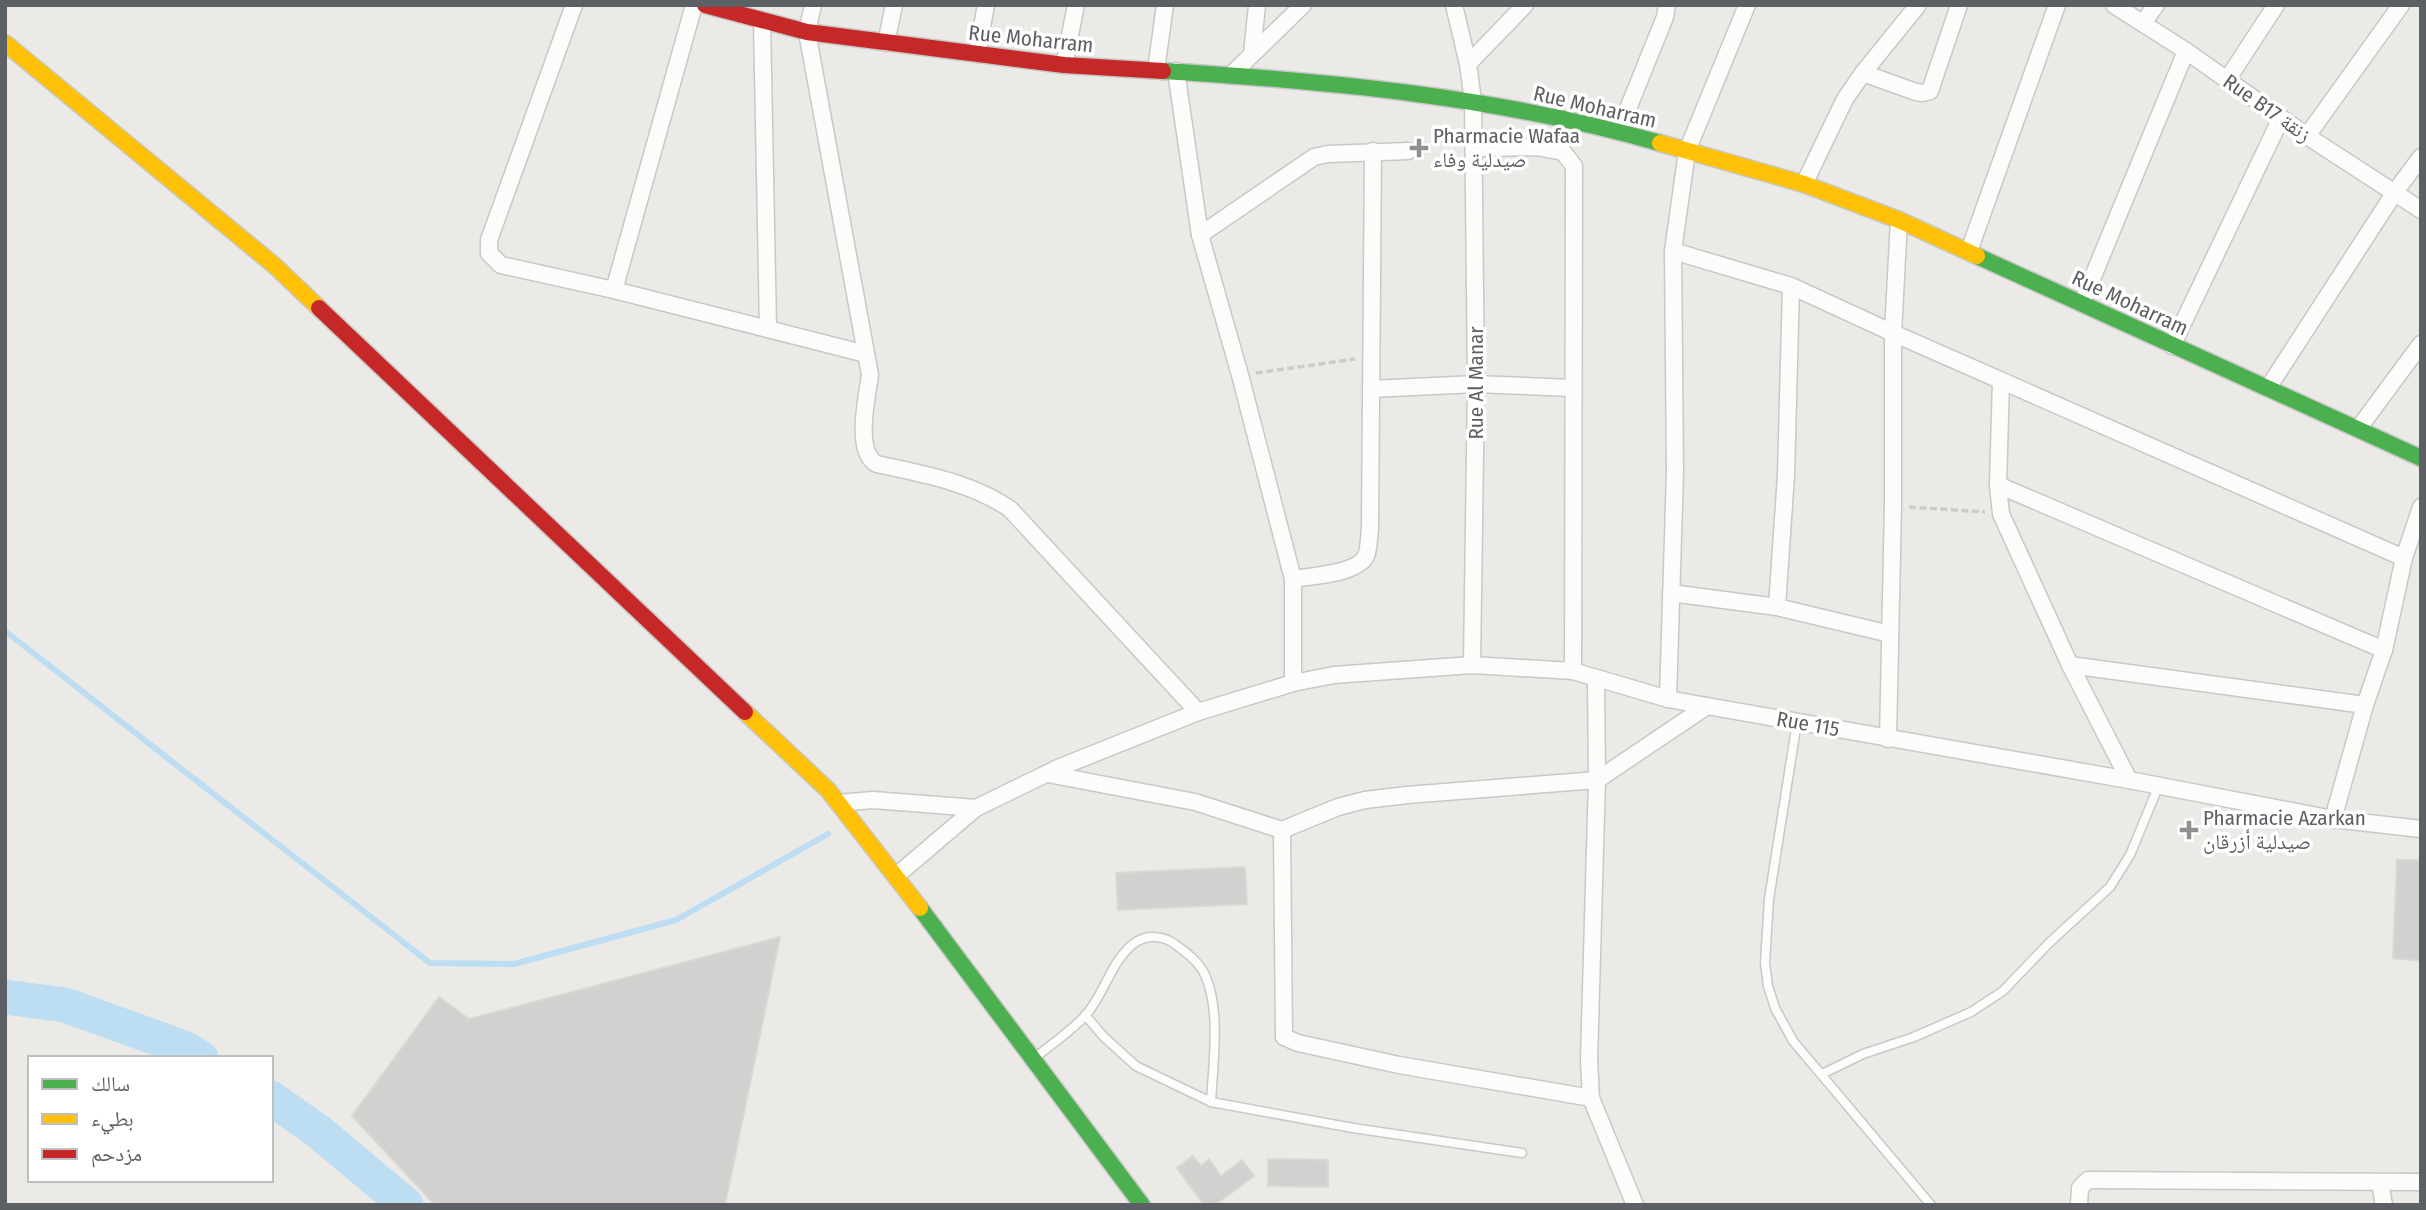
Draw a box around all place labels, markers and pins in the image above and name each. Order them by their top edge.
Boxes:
place label: Pharmacie Wafaa صيدلية وفاء [1433,123,1580,173]
marker: Pharmacie Wafaa صيدلية وفاء [1411,140,1427,156]
place label: Pharmacie Azarkan صيدلية أزرقان [2203,805,2366,855]
marker: Pharmacie Azarkan صيدلية أزرقان [2181,822,2197,838]

